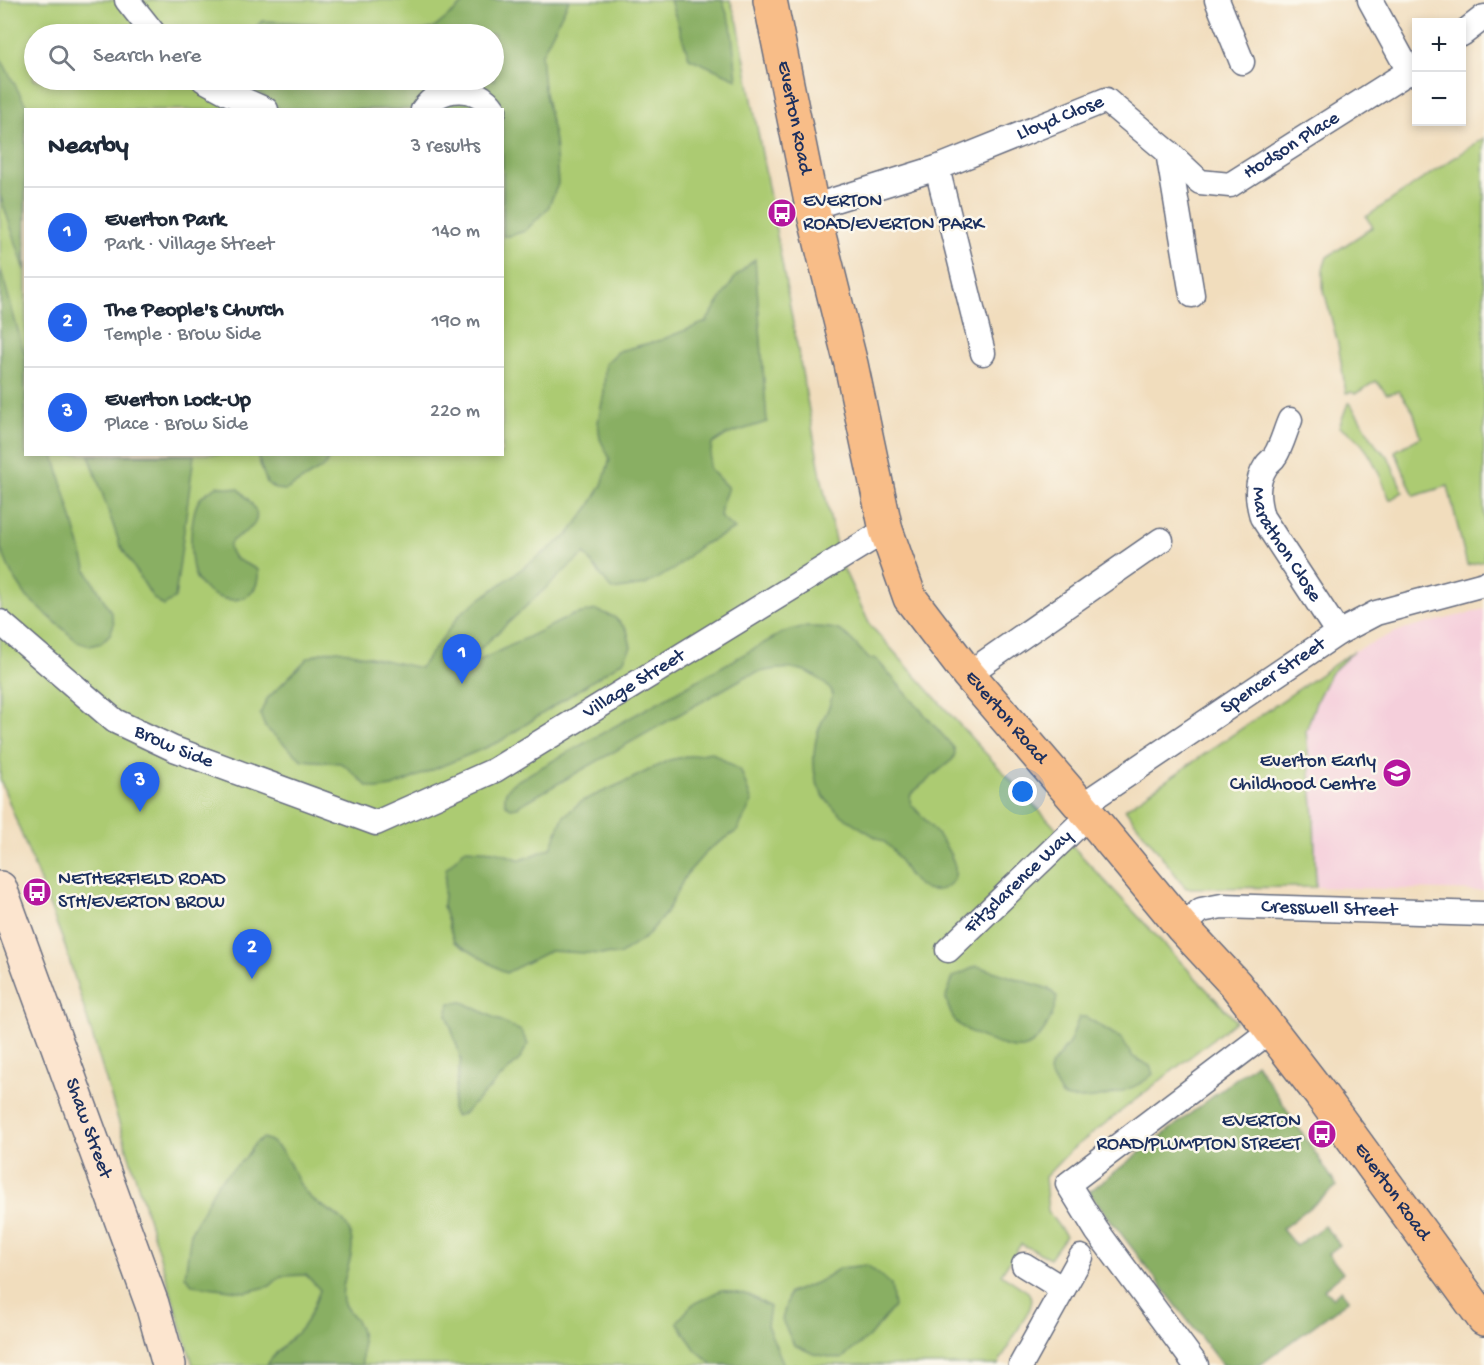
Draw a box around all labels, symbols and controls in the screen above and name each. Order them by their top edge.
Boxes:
map controls [1412,18,1466,126]
button: + [1412,18,1466,72]
search box [24,24,504,90]
icon: search [45,41,78,74]
text: Search here [93,44,201,70]
street label: Everton Road [771,59,817,179]
button: − [1412,72,1466,126]
street label: Lloyd Close [1014,90,1108,146]
street label: Hodson Place [1239,107,1344,185]
text: Nearby [48,132,129,163]
text: 3 results [411,136,480,159]
place label: EVERTON ROAD/EVERTON PARK [803,191,986,237]
bus stop icon: EVERTON ROAD/EVERTON PARK [766,197,798,229]
text: Everton Park [105,208,226,234]
text: 1 [63,221,72,244]
text: 140 m [432,221,480,244]
text: Park · Village Street [105,234,274,257]
text: The People's Church [105,298,284,324]
text: 2 [63,311,72,334]
text: 190 m [432,311,480,334]
text: Temple · Brow Side [105,324,261,347]
text: Everton Lock-Up [105,388,251,414]
text: 3 [62,401,73,424]
text: 220 m [430,401,480,424]
text: Place · Brow Side [105,414,248,437]
street label: Marathon Close [1246,487,1327,607]
street label: Spencer Street [1217,632,1332,720]
pin: 1 [442,634,482,684]
street label: Village Street [578,644,691,725]
street label: Everton Road [959,667,1053,771]
street label: Brow Side [129,720,217,774]
place label: Everton Early Childhood Centre [1230,751,1377,797]
school or university icon: Everton Early Childhood Centre [1381,757,1413,789]
pin: 3 [120,762,160,812]
your location [1008,777,1037,806]
street label: Fitzclarence Way [959,825,1078,940]
place label: NETHERFIELD ROAD STH/EVERTON BROW [58,869,226,915]
bus stop icon: NETHERFIELD ROAD STH/EVERTON BROW [21,876,53,908]
street label: Cresswell Street [1261,896,1399,923]
pin: 2 [232,930,272,979]
street label: Shaw Street [59,1075,117,1183]
place label: EVERTON ROAD/PLUMPTON STREET [1096,1111,1302,1157]
bus stop icon: EVERTON ROAD/PLUMPTON STREET [1306,1118,1338,1150]
street label: Everton Road [1348,1139,1436,1247]

